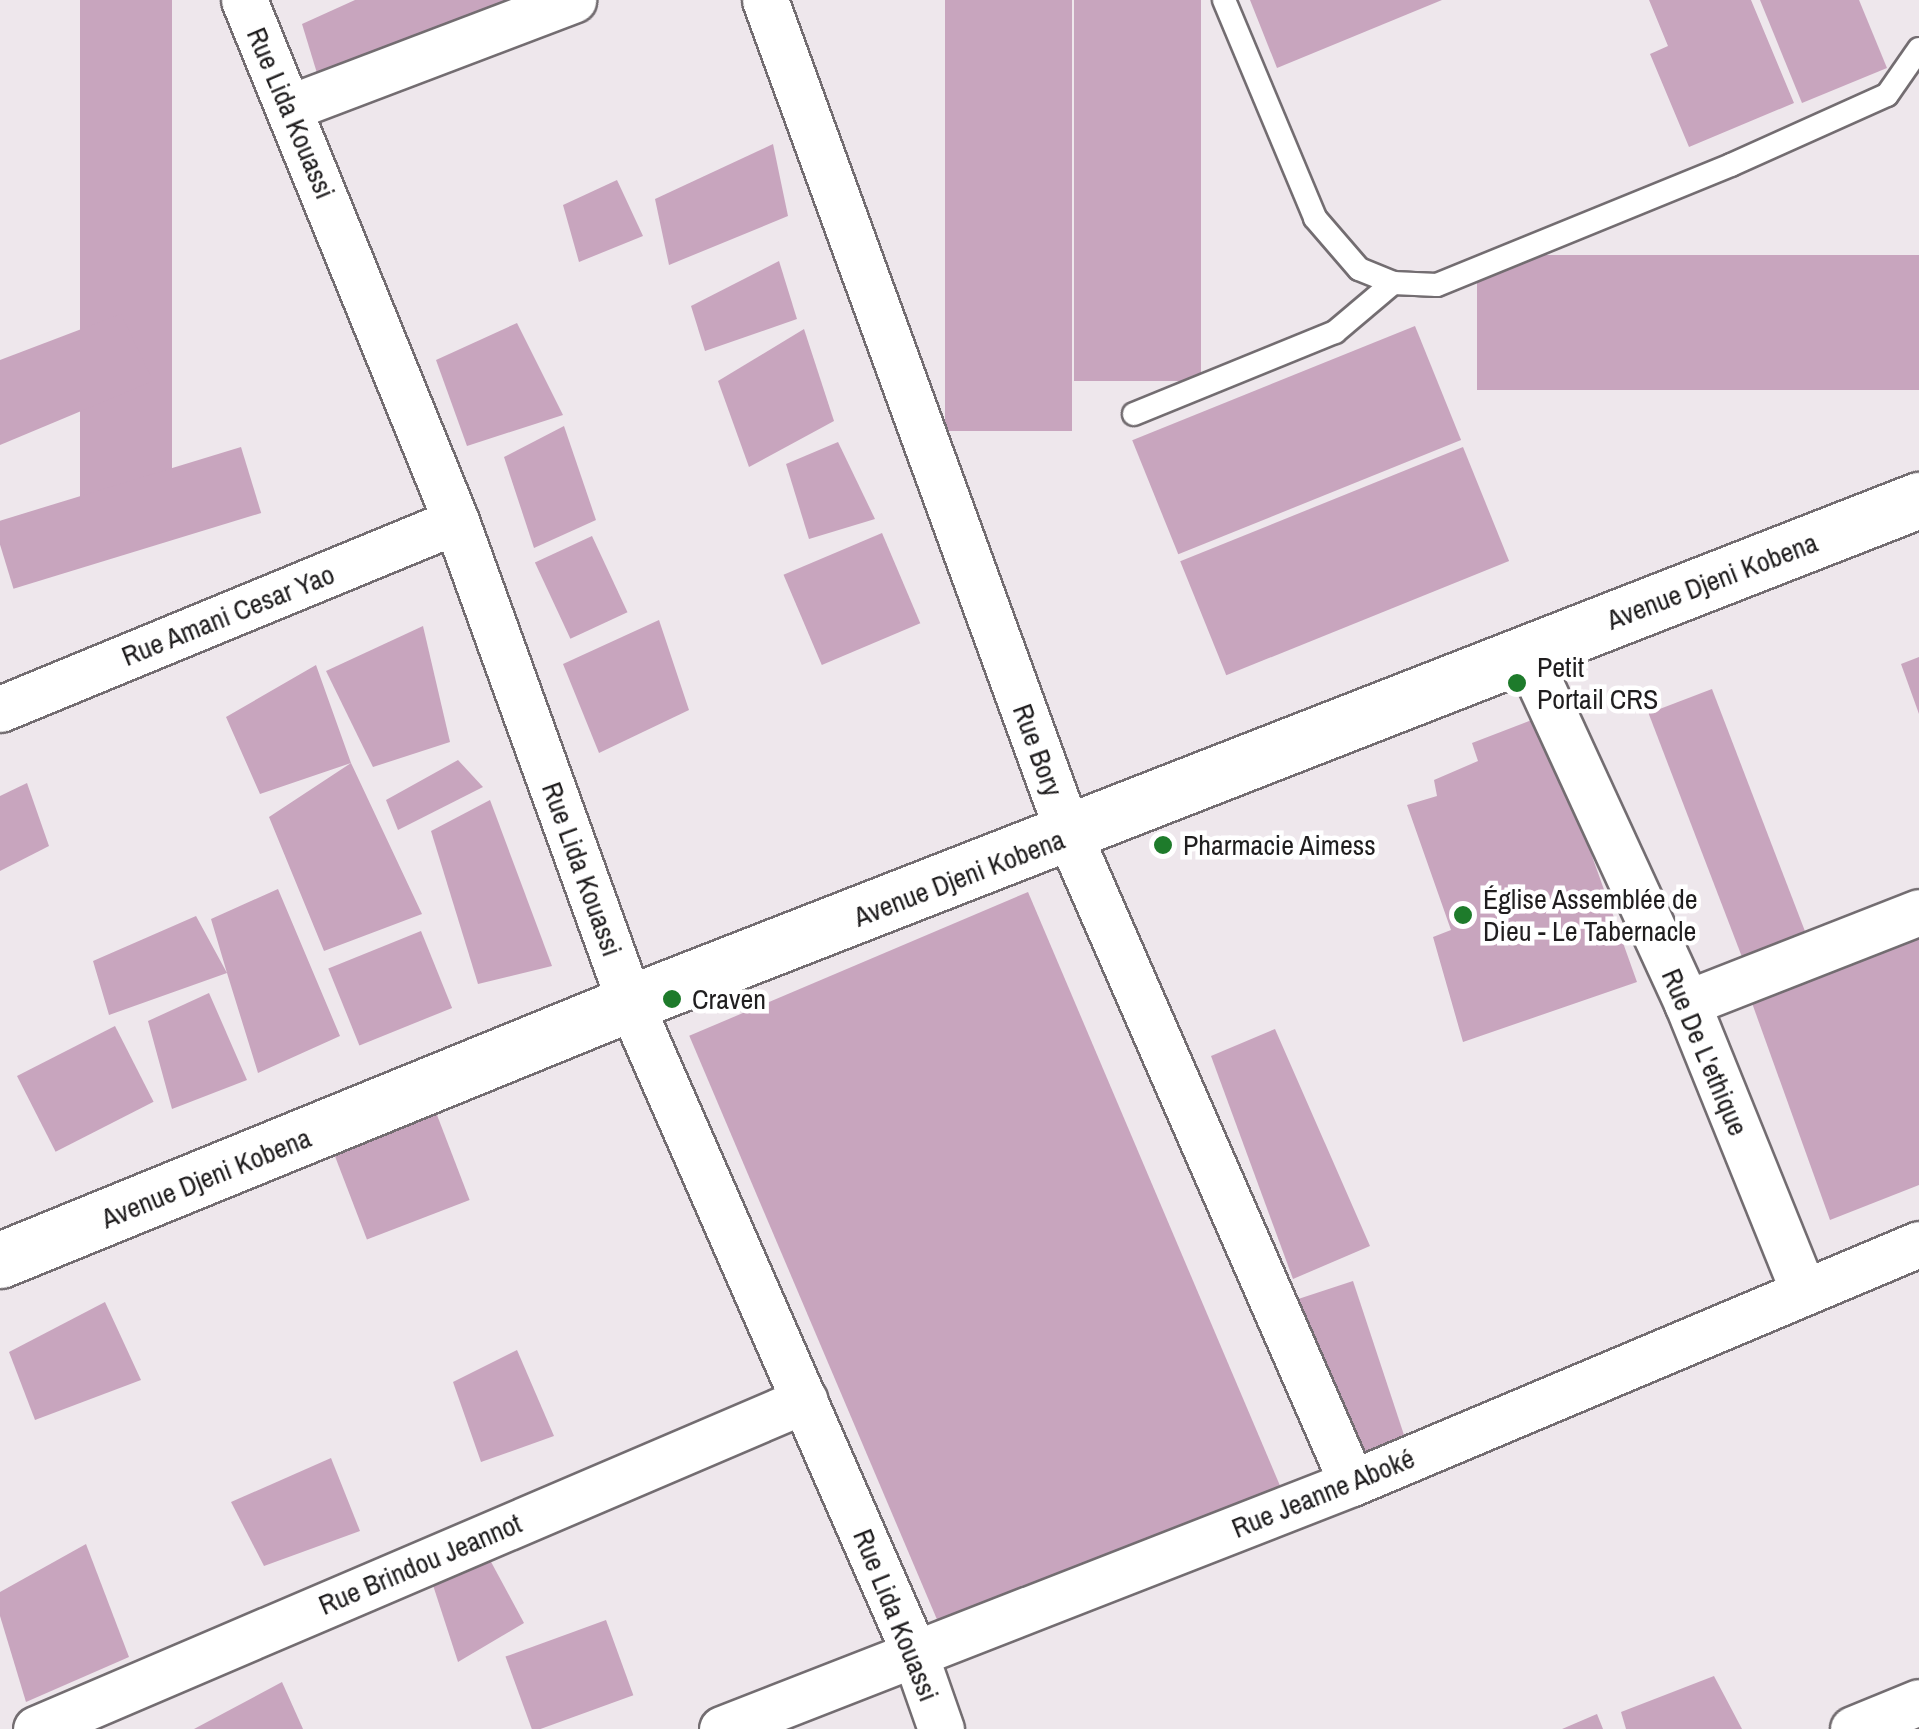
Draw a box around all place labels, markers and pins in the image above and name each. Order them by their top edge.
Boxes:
place label: Petit Portail CRS [1537,650,1658,716]
marker: Petit Portail CRS [1506,672,1528,694]
place label: Pharmacie Aimess [1183,828,1377,862]
marker: Pharmacie Aimess [1152,834,1174,856]
place label: Église Assemblée de Dieu - Le Tabernacle [1483,882,1699,948]
marker: Église Assemblée de Dieu - Le Tabernacle [1452,904,1474,926]
place label: Craven [692,982,766,1016]
marker: Craven [661,988,683,1010]

